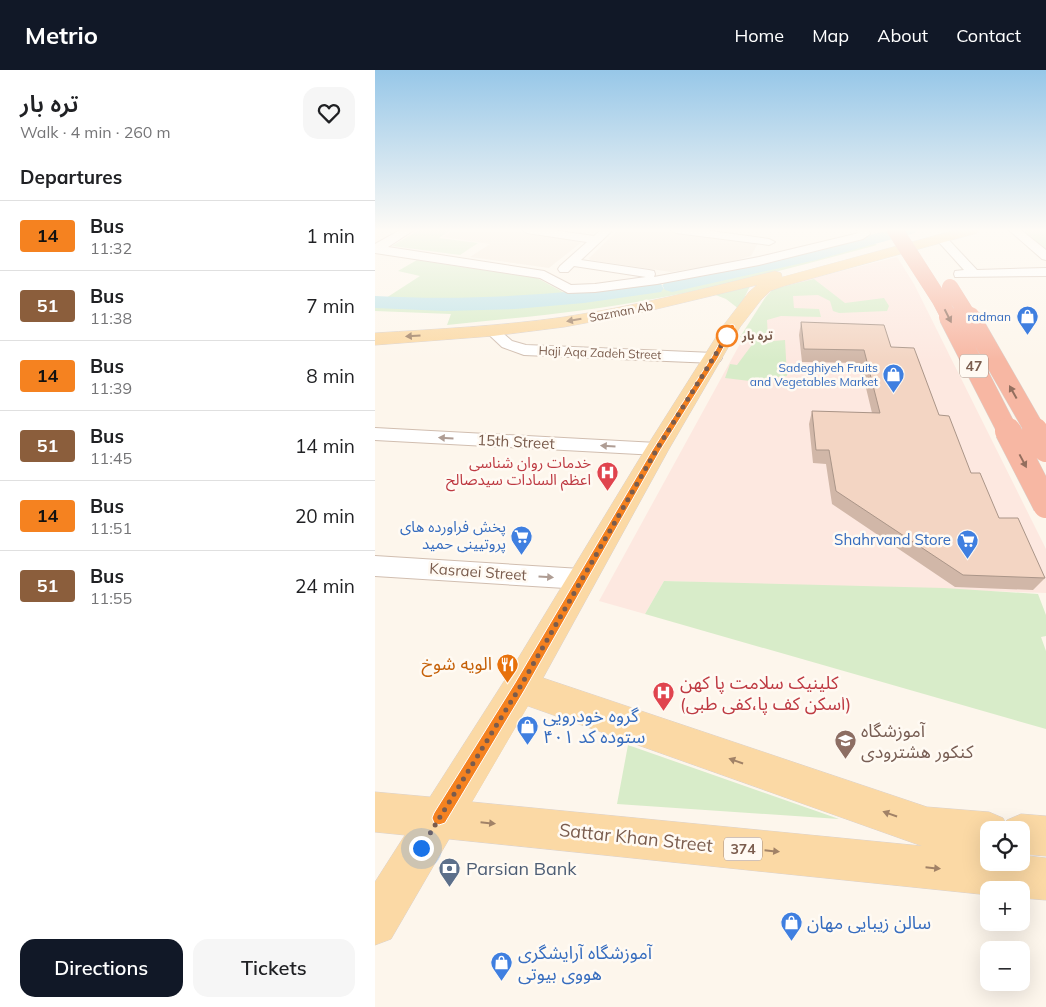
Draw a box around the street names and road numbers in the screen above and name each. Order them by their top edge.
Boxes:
street label: Sazman Ab [588,298,654,325]
street label: Haji Aqa Zadeh Street [538,343,662,362]
road number: 47 [960,354,988,378]
street label: 15th Street [477,430,555,453]
street label: Kasraei Street [429,559,527,584]
street label: Sattar Khan Street [558,818,714,857]
road number: 374 [724,838,762,861]

